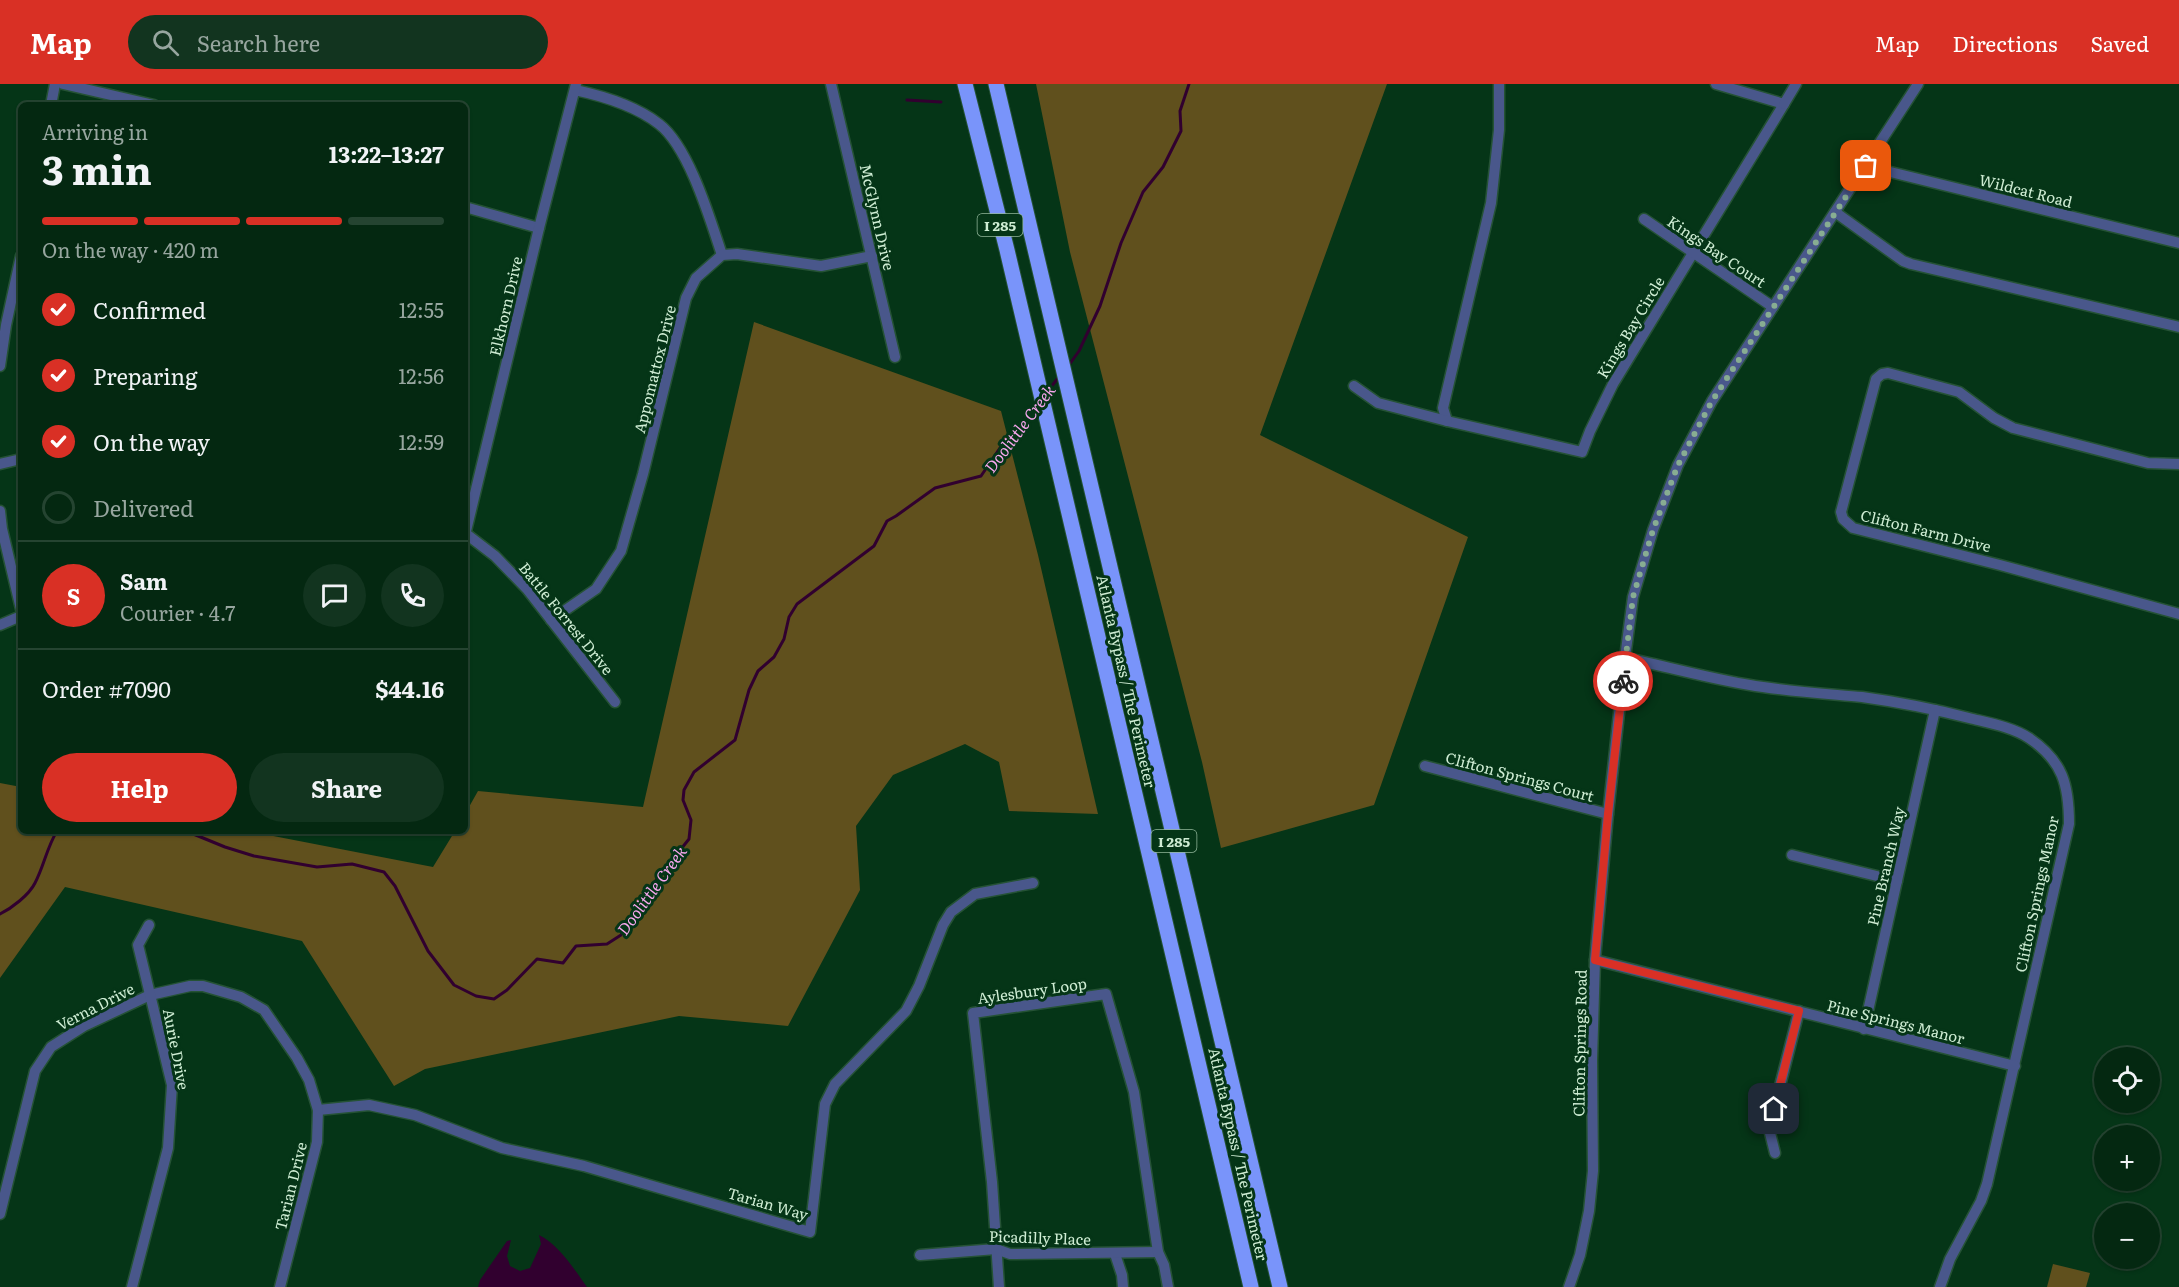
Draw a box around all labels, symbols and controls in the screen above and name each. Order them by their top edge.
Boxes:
search box [128,15,548,69]
text: Map [30,21,92,63]
icon: search [149,26,182,59]
text: Search here [197,26,320,59]
text: Map [1875,27,1920,58]
text: Directions [1953,27,2058,58]
text: Saved [2091,27,2149,58]
text: Arriving in [42,116,148,146]
text: 13:22–13:27 [329,137,444,170]
text: 3 min [42,139,152,197]
pin [1840,140,1891,191]
icon: bag [1849,149,1882,182]
street label: McGlynn Drive [855,161,901,273]
street label: Wildcat Road [1977,167,2075,213]
street label: Kings Bay Court [1663,209,1771,293]
road number: I 285 [978,214,1022,236]
text: On the way · 420 m [42,234,219,264]
street label: Elkhorn Drive [482,254,528,358]
street label: Kings Bay Circle [1590,271,1670,382]
icon: check [42,293,75,326]
text: Confirmed [93,293,206,326]
text: 12:55 [399,294,444,324]
street label: Appomattox Drive [627,302,681,436]
icon: check [42,359,75,392]
text: Preparing [93,359,197,392]
text: 12:56 [398,360,444,390]
water label: Doolittle Creek [978,379,1060,477]
icon: check [42,425,75,458]
text: On the way [93,425,210,458]
text: 12:59 [398,426,444,456]
text: Delivered [93,491,194,524]
street label: Clifton Farm Drive [1858,503,1994,557]
street label: Battle Forrest Drive [514,557,620,680]
text: Sam [120,564,168,597]
button: chat [303,564,366,627]
button: phone [381,564,444,627]
street label: Atlanta Bypass / The Perimeter [1091,572,1163,790]
text: S [67,579,80,612]
text: Courier · 4.7 [120,597,235,627]
courier [1593,651,1653,711]
icon: bike [1607,665,1640,698]
text: Order #7090 [42,672,171,705]
text: $44.16 [375,672,444,705]
street label: Clifton Springs Court [1443,745,1597,807]
button: Help [42,753,237,822]
button: Share [249,753,444,822]
street label: Pine Branch Way [1860,804,1910,928]
street label: Clifton Springs Manor [2008,814,2064,974]
road number: I 285 [1152,830,1196,852]
water label: Doolittle Creek [610,840,692,940]
street label: Clifton Springs Road [1566,969,1592,1117]
street label: Aylesbury Loop [976,971,1088,1009]
street label: Verna Drive [52,976,138,1035]
street label: Pine Springs Manor [1825,993,1967,1049]
street label: Aurie Drive [158,1006,196,1092]
street label: Atlanta Bypass / The Perimeter [1203,1045,1275,1263]
map controls [2094,1047,2160,1269]
button: locate [2094,1047,2160,1113]
pin [1748,1083,1799,1134]
icon: home [1757,1092,1790,1125]
button: + [2094,1125,2160,1191]
street label: Tarian Drive [268,1139,312,1233]
street label: Tarian Way [725,1181,811,1226]
button: − [2094,1203,2160,1269]
street label: Picadilly Place [989,1224,1092,1250]

